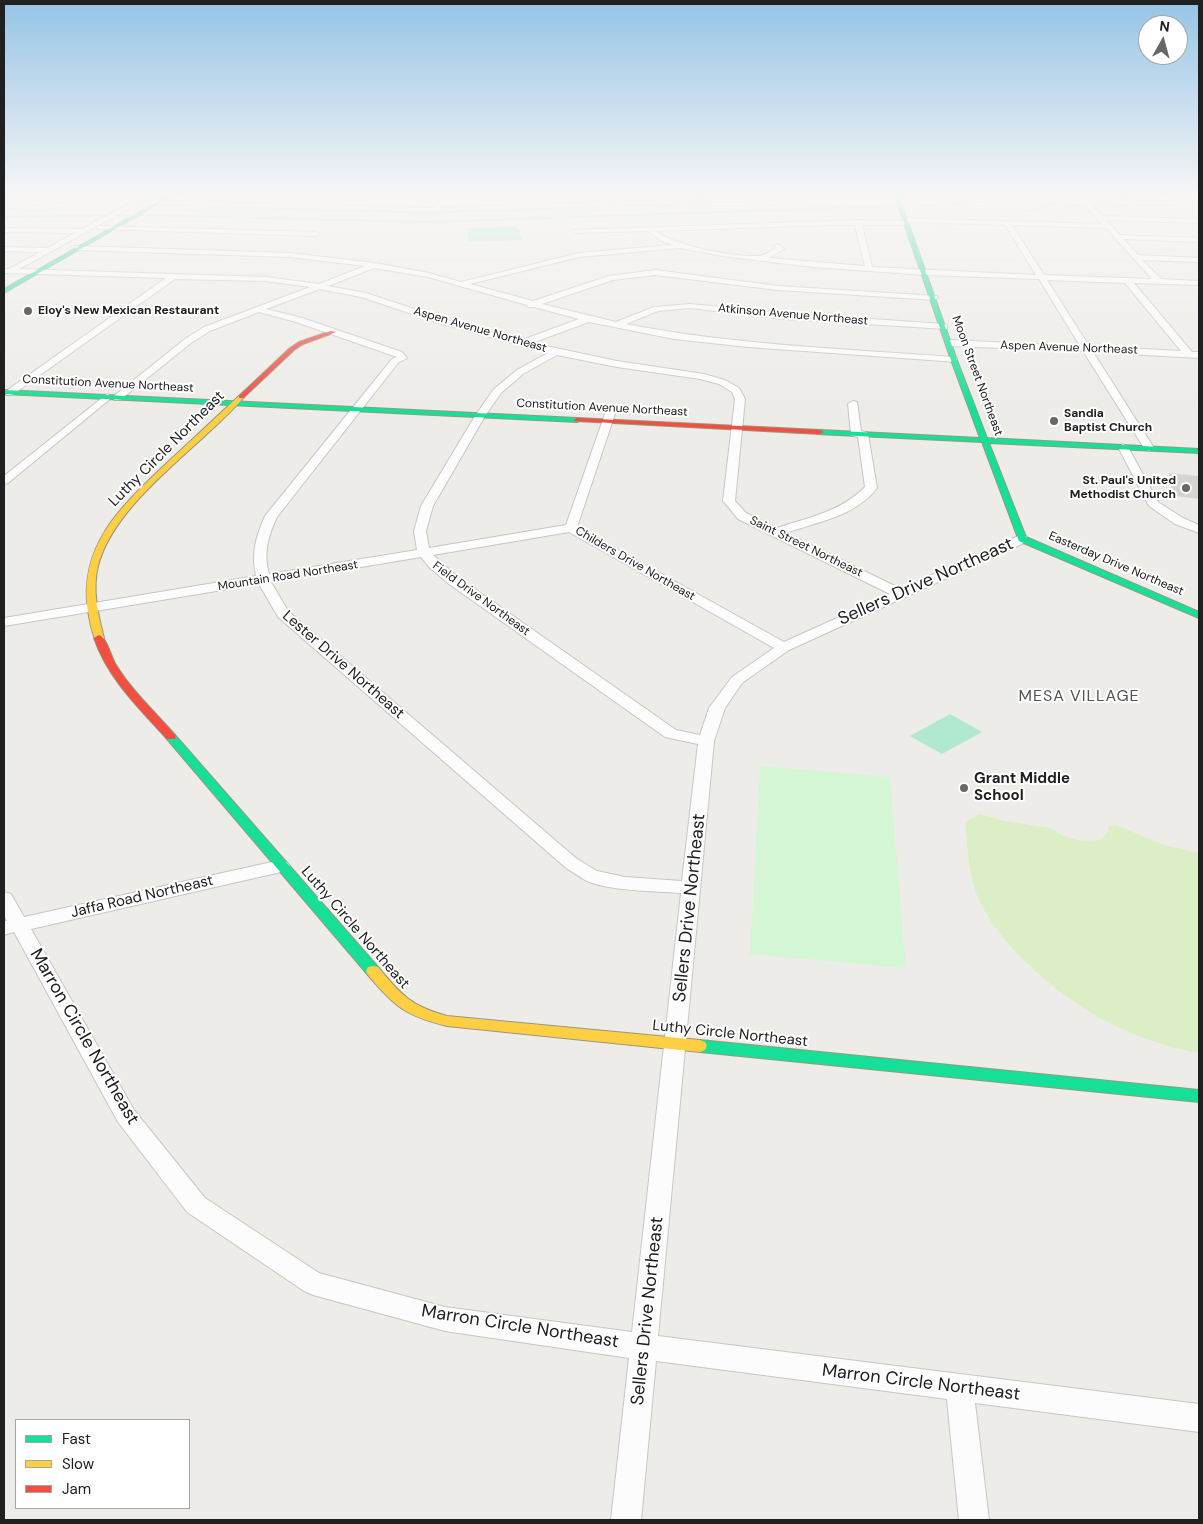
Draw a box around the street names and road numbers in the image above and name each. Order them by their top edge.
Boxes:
street label: Atkinson Avenue Northeast [717,301,869,329]
street label: Aspen Avenue Northeast [412,304,548,356]
street label: Moon Street Northeast [949,314,1005,438]
street label: Aspen Avenue Northeast [1000,338,1138,358]
street label: Constitution Avenue Northeast [22,372,194,396]
street label: Luthy Circle Northeast [105,387,229,511]
street label: Constitution Avenue Northeast [516,396,688,420]
street label: Saint Street Northeast [747,513,865,581]
street label: Childers Drive Northeast [573,524,697,604]
street label: Easterday Drive Northeast [1046,529,1186,599]
street label: Sellers Drive Northeast [835,534,1017,630]
street label: Mountain Road Northeast [217,558,359,594]
street label: Field Drive Northeast [430,559,532,639]
street label: Lester Drive Northeast [278,607,408,723]
street label: Sellers Drive Northeast [669,813,711,1003]
street label: Luthy Circle Northeast [297,863,413,993]
street label: Jaffa Road Northeast [69,872,215,922]
street label: Marron Circle Northeast [25,945,143,1129]
street label: Luthy Circle Northeast [651,1017,809,1051]
street label: Sellers Drive Northeast [627,1216,669,1406]
street label: Marron Circle Northeast [420,1301,620,1353]
street label: Marron Circle Northeast [821,1360,1021,1406]

